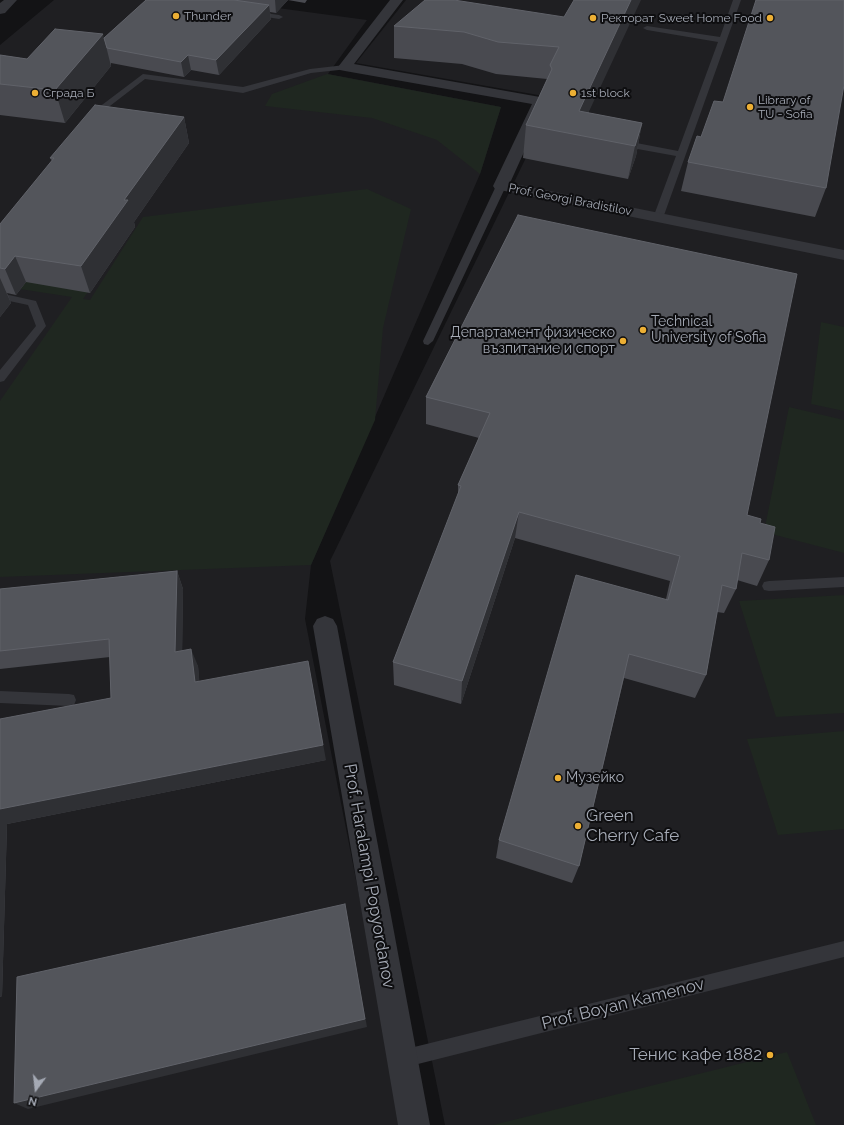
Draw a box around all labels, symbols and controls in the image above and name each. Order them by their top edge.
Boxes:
place label: Thunder [184,9,231,23]
marker: Thunder [171,11,181,21]
place label: Ректорат [601,11,654,25]
place label: Sweet Home Food [659,11,762,25]
marker: Ректорат [588,13,598,23]
marker: Sweet Home Food [765,13,775,23]
place label: Сграда Б [43,86,94,100]
place label: 1st block [581,86,630,100]
marker: Сграда Б [30,88,40,98]
marker: 1st block [568,88,578,98]
place label: Library of TU - Sofia [758,93,812,121]
marker: Library of TU - Sofia [745,102,755,112]
street label: Prof. Georgi Bradistilov [507,181,633,219]
place label: Technical University of Sofia [651,314,766,346]
place label: Департамент физическо възпитание и спорт [450,325,615,358]
marker: Technical University of Sofia [638,325,648,335]
marker: Департамент физическо възпитание и спорт [618,336,628,346]
street label: Prof. Haralampi Popyordanov [339,762,399,990]
place label: Музейко [566,770,624,786]
marker: Музейко [553,773,563,783]
place label: Green Cherry Cafe [586,806,679,846]
marker: Green Cherry Cafe [573,821,583,831]
street label: Prof. Boyan Kamenov [540,974,706,1034]
place label: Тенис кафе 1882 [629,1045,762,1065]
marker: Тенис кафе 1882 [765,1050,775,1060]
north arrow [16,1069,56,1109]
text: N [27,1094,39,1108]

